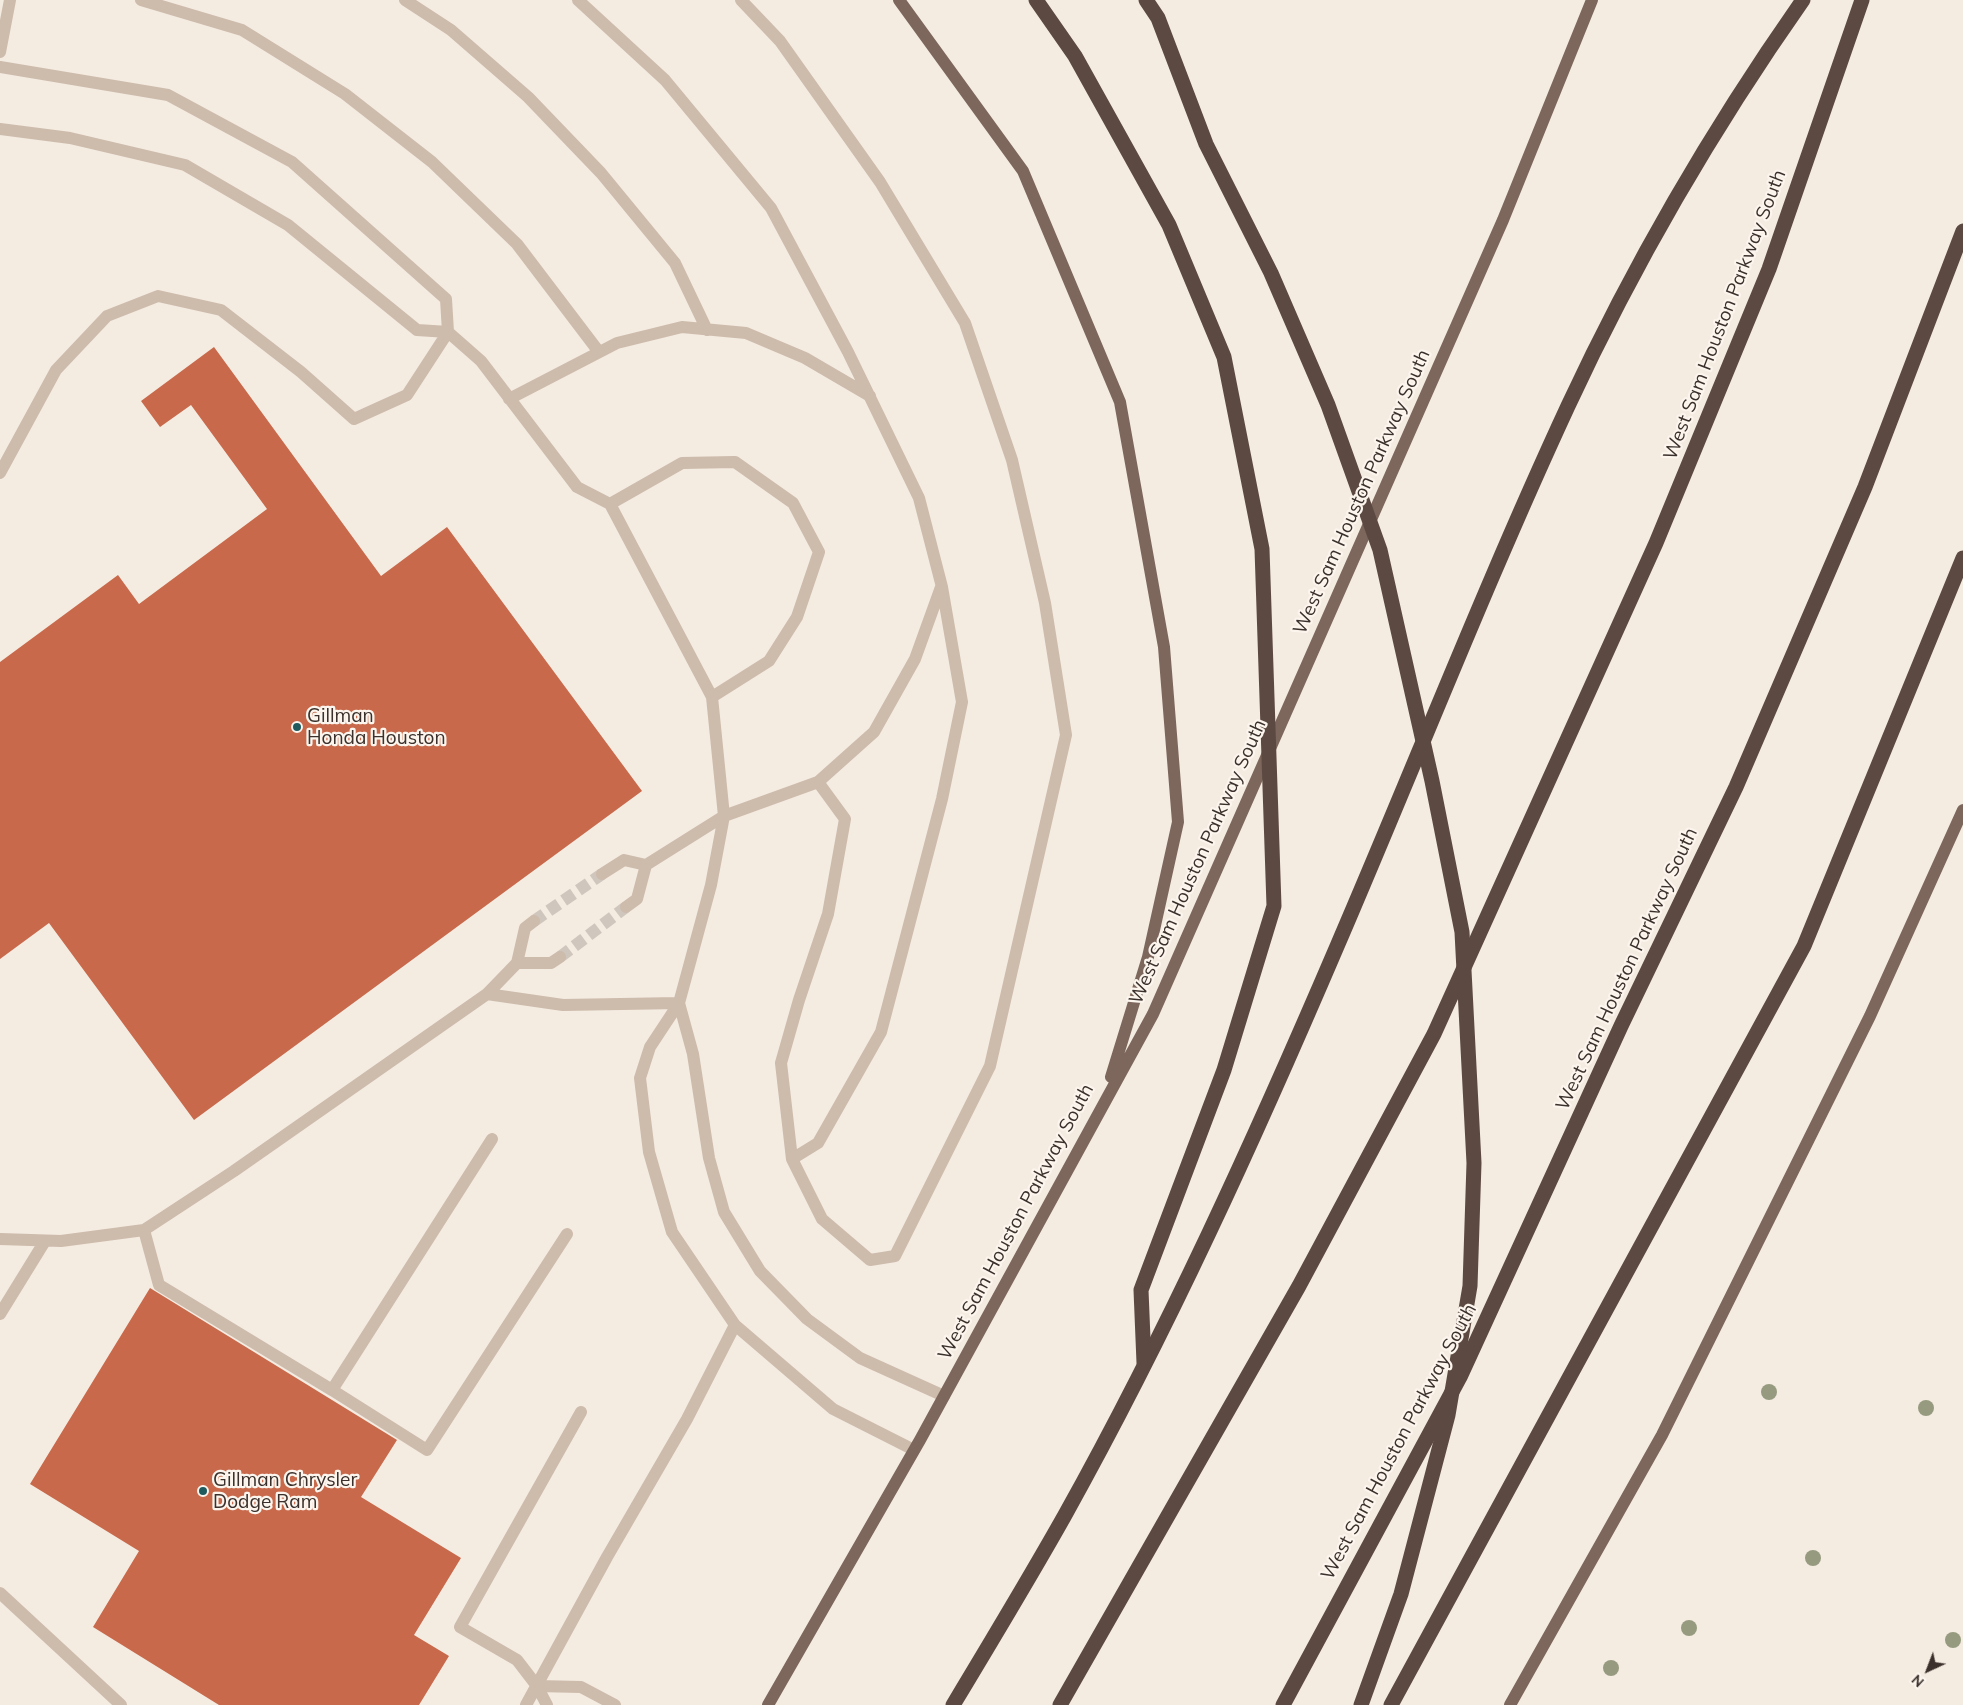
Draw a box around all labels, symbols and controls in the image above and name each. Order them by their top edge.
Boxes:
street label: West Sam Houston Parkway South [1659,167,1791,463]
street label: West Sam Houston Parkway South [1289,346,1435,638]
place label: Gillman Honda Houston [307,705,446,749]
street label: West Sam Houston Parkway South [1125,716,1271,1008]
marker: Gillman Honda Houston [291,721,303,733]
street label: West Sam Houston Parkway South [1551,824,1703,1114]
street label: West Sam Houston Parkway South [933,1080,1099,1364]
street label: West Sam Houston Parkway South [1316,1300,1482,1584]
place label: Gillman Chrysler Dodge Ram [213,1469,357,1513]
marker: Gillman Chrysler Dodge Ram [197,1485,209,1497]
north arrow [1903,1645,1953,1695]
text: N [1908,1671,1928,1691]

